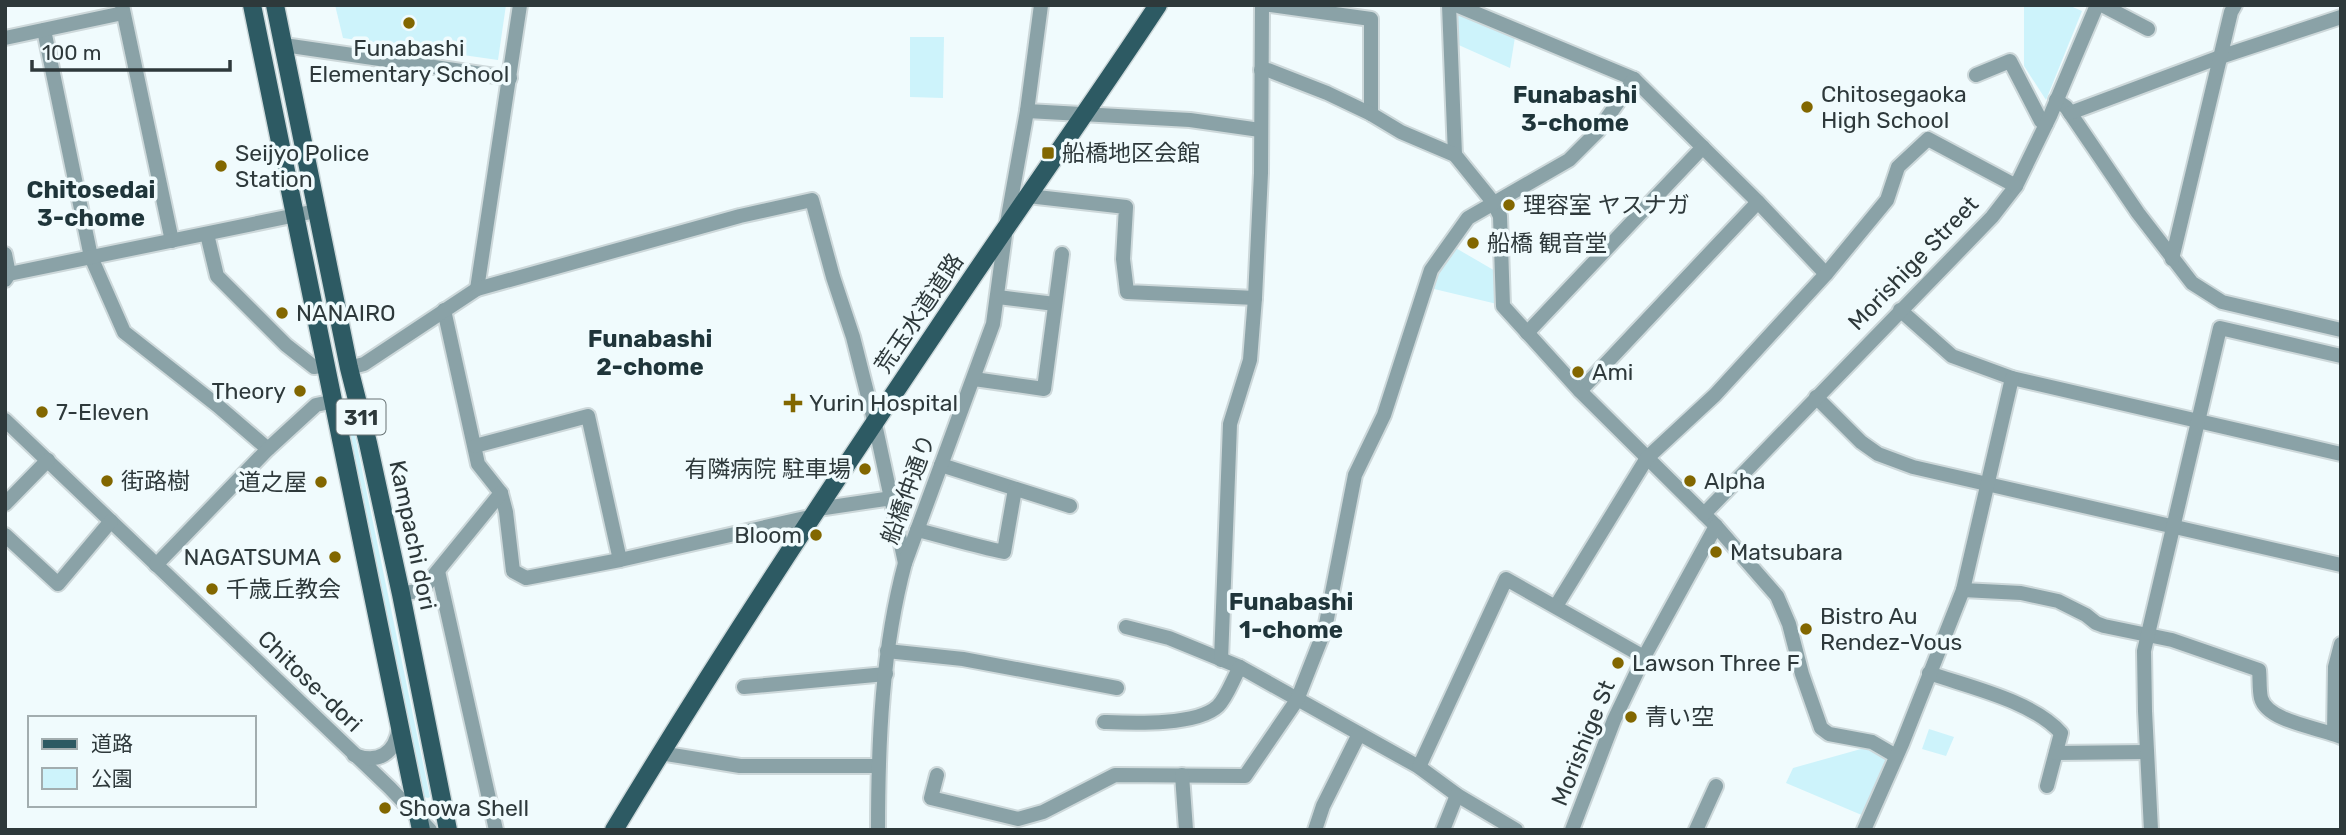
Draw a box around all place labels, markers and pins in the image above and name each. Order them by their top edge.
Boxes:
marker: Funabashi Elementary School [401,15,417,31]
place label: Funabashi Elementary School [309,34,509,88]
place label: Chitosegaoka High School [1821,80,1967,134]
marker: Chitosegaoka High School [1799,99,1815,115]
place label: Seijyo Police Station [235,139,369,193]
place label: 船橋地区会館 [1062,139,1200,167]
marker: 船橋地区会館 [1040,145,1056,161]
marker: Seijyo Police Station [213,158,229,174]
place label: 理容室 ヤスナガ [1523,191,1690,219]
marker: 理容室 ヤスナガ [1501,197,1517,213]
place label: 船橋 観音堂 [1487,229,1608,257]
marker: 船橋 観音堂 [1465,235,1481,251]
place label: NANAIRO [296,299,396,327]
marker: NANAIRO [274,305,290,321]
place label: Ami [1592,358,1633,386]
marker: Ami [1570,364,1586,380]
place label: Theory [212,377,286,405]
marker: Theory [292,383,308,399]
place label: Yurin Hospital [809,389,958,417]
marker: Yurin Hospital [783,393,803,413]
place label: 7-Eleven [56,398,149,426]
marker: 7-Eleven [34,404,50,420]
place label: 有隣病院 駐車場 [684,455,851,483]
marker: 有隣病院 駐車場 [857,461,873,477]
place label: 街路樹 [121,467,190,495]
place label: Alpha [1704,467,1765,495]
place label: 道之屋 [238,468,307,496]
marker: 街路樹 [99,473,115,489]
marker: Alpha [1682,473,1698,489]
marker: 道之屋 [313,474,329,490]
place label: Bloom [734,521,802,549]
marker: Bloom [808,527,824,543]
place label: Matsubara [1730,538,1843,566]
place label: NAGATSUMA [184,543,321,571]
marker: Matsubara [1708,544,1724,560]
marker: NAGATSUMA [327,549,343,565]
place label: 千歳丘教会 [226,575,341,603]
marker: 千歳丘教会 [204,581,220,597]
place label: Bistro Au Rendez-Vous [1820,602,1962,656]
marker: Bistro Au Rendez-Vous [1798,621,1814,637]
place label: Lawson Three F [1632,649,1800,677]
marker: Lawson Three F [1610,655,1626,671]
place label: 青い空 [1645,703,1714,731]
marker: 青い空 [1623,709,1639,725]
place label: Showa Shell [399,794,529,822]
marker: Showa Shell [377,800,393,816]

